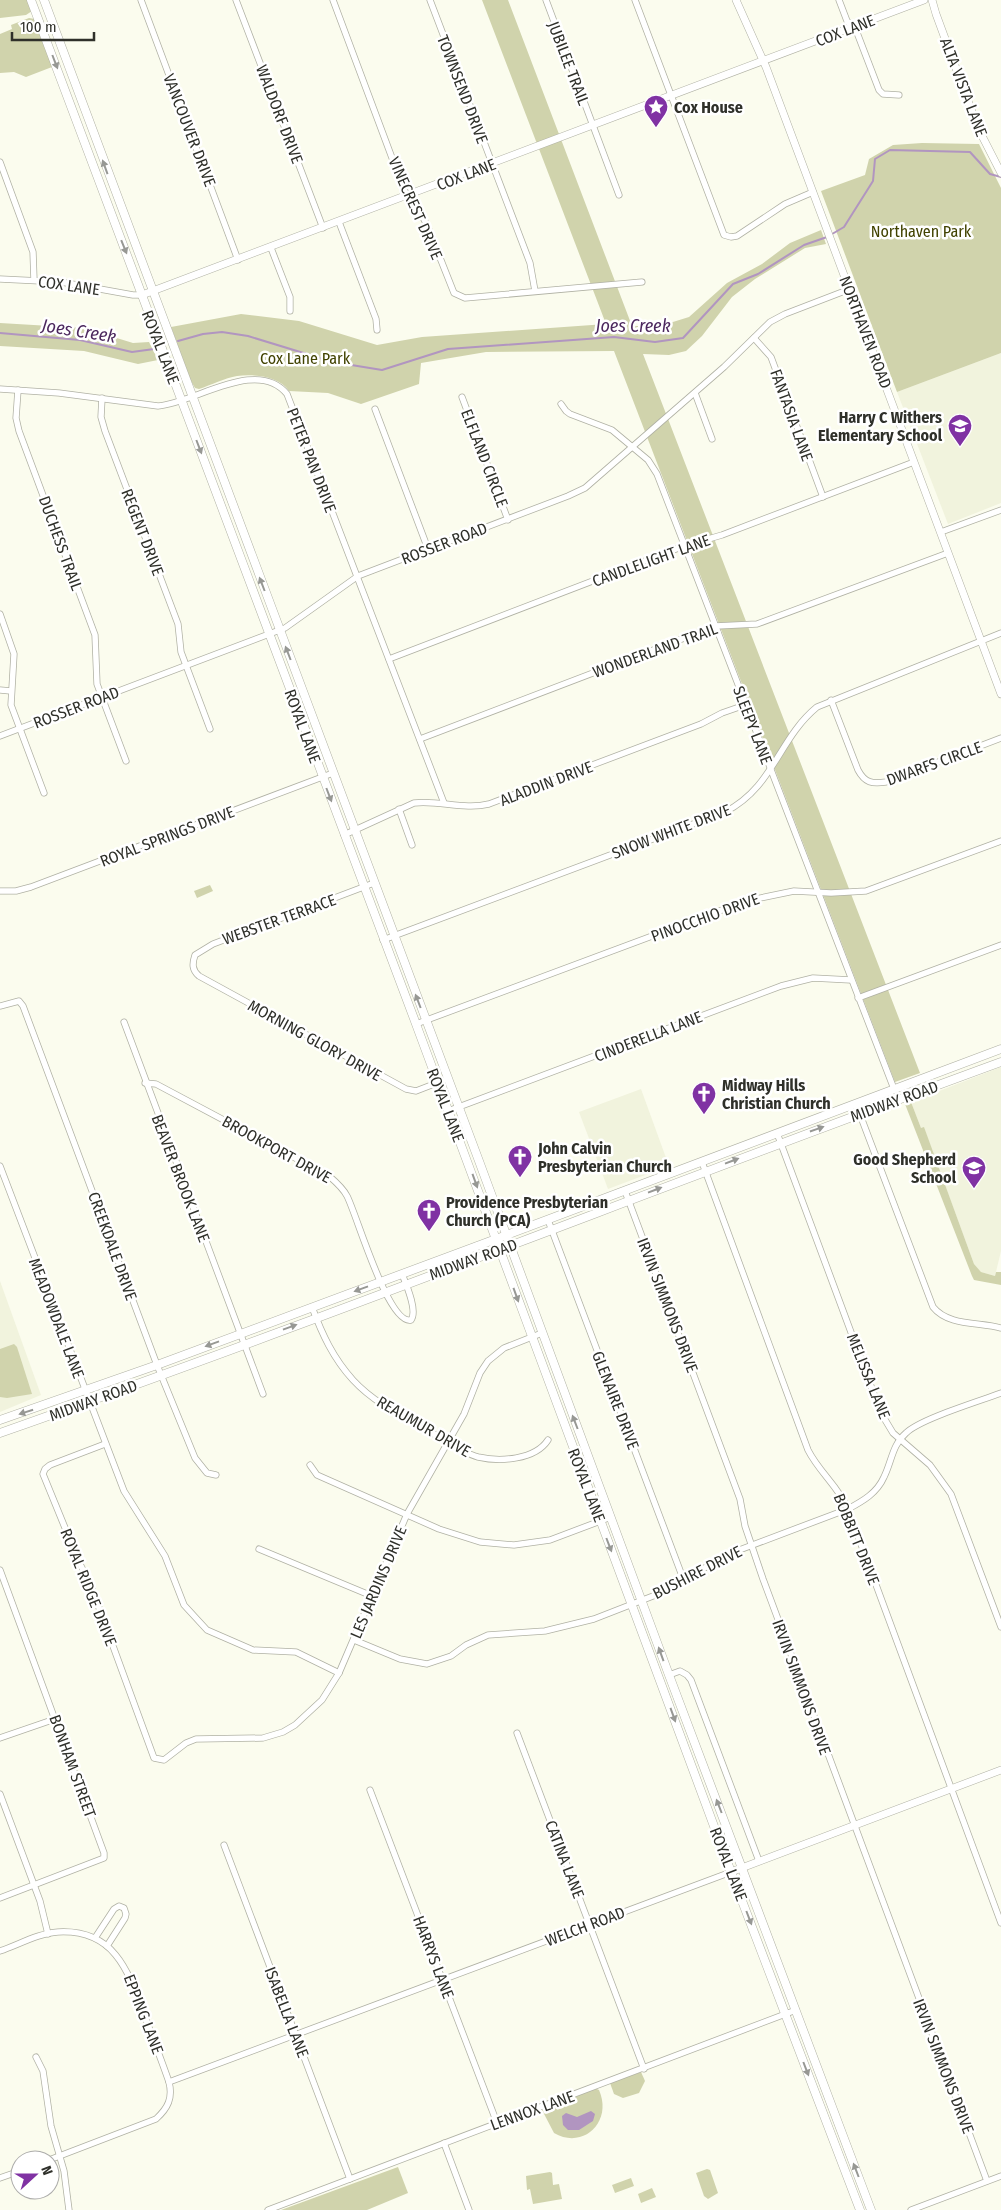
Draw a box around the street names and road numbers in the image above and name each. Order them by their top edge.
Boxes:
street label: COX LANE [813,11,877,50]
street label: JUBILEE TRAIL [544,19,593,108]
street label: TOWNSEND DRIVE [433,32,492,146]
street label: ALTA VISTA LANE [936,35,991,139]
street label: WALDORF DRIVE [252,62,307,166]
street label: VANCOUVER DRIVE [159,71,220,189]
street label: VINECREST DRIVE [384,154,447,262]
street label: COX LANE [434,155,498,194]
street label: COX LANE [37,272,101,299]
street label: NORTHAVEN ROAD [835,273,896,391]
street label: ROYAL LANE [138,308,183,387]
street label: FANTASIA LANE [766,367,817,464]
street label: PETER PAN DRIVE [283,405,340,515]
street label: ELFLAND CIRCLE [457,406,512,510]
street label: REGENT DRIVE [117,486,168,578]
street label: DUCHESS TRAIL [35,493,86,593]
street label: ROSSER ROAD [399,518,490,569]
street label: CANDLELIGHT LANE [590,530,713,591]
street label: WONDERLAND TRAIL [590,619,720,682]
street label: ROSSER ROAD [31,682,122,733]
street label: SLEEPY LANE [729,683,776,767]
street label: ROYAL LANE [280,687,325,766]
street label: DWARFS CIRCLE [884,737,985,790]
street label: ALADDIN DRIVE [497,757,595,810]
street label: SNOW WHITE DRIVE [609,800,733,863]
street label: ROYAL SPRINGS DRIVE [97,802,237,871]
street label: PINOCCHIO DRIVE [648,889,762,946]
street label: WEBSTER TERRACE [220,890,338,949]
street label: MORNING GLORY DRIVE [245,996,385,1085]
street label: CINDERELLA LANE [591,1007,705,1066]
street label: ROYAL LANE [423,1066,468,1145]
street label: MIDWAY ROAD [848,1077,941,1126]
street label: BEAVER BROOK LANE [147,1112,214,1245]
street label: BROOKPORT DRIVE [219,1112,335,1187]
street label: CREEKDALE DRIVE [84,1189,141,1303]
street label: MIDWAY ROAD [427,1235,520,1284]
street label: IRVIN SIMMONS DRIVE [633,1235,702,1375]
street label: MEADOWDALE LANE [25,1255,88,1381]
street label: MELISSA LANE [843,1331,894,1422]
street label: GLENAIRE DRIVE [588,1348,643,1452]
street label: MIDWAY ROAD [47,1376,140,1425]
street label: REAUMUR DRIVE [374,1392,474,1461]
street label: ROYAL LANE [564,1446,609,1525]
street label: BOBBITT DRIVE [830,1491,884,1588]
street label: LES JARDINS DRIVE [346,1523,411,1641]
street label: ROYAL RIDGE DRIVE [56,1526,121,1649]
street label: BUSHIRE DRIVE [649,1542,745,1603]
street label: IRVIN SIMMONS DRIVE [768,1617,835,1757]
street label: BONHAM STREET [45,1712,100,1821]
street label: CATINA LANE [541,1818,588,1901]
street label: ROYAL LANE [706,1825,751,1904]
street label: WELCH ROAD [543,1903,628,1950]
street label: HARRYS LANE [409,1913,458,2001]
street label: ISABELLA LANE [260,1964,313,2060]
street label: EPPING LANE [120,1972,167,2057]
street label: IRVIN SIMMONS DRIVE [909,1996,978,2136]
street label: LENNOX LANE [488,2086,577,2134]

